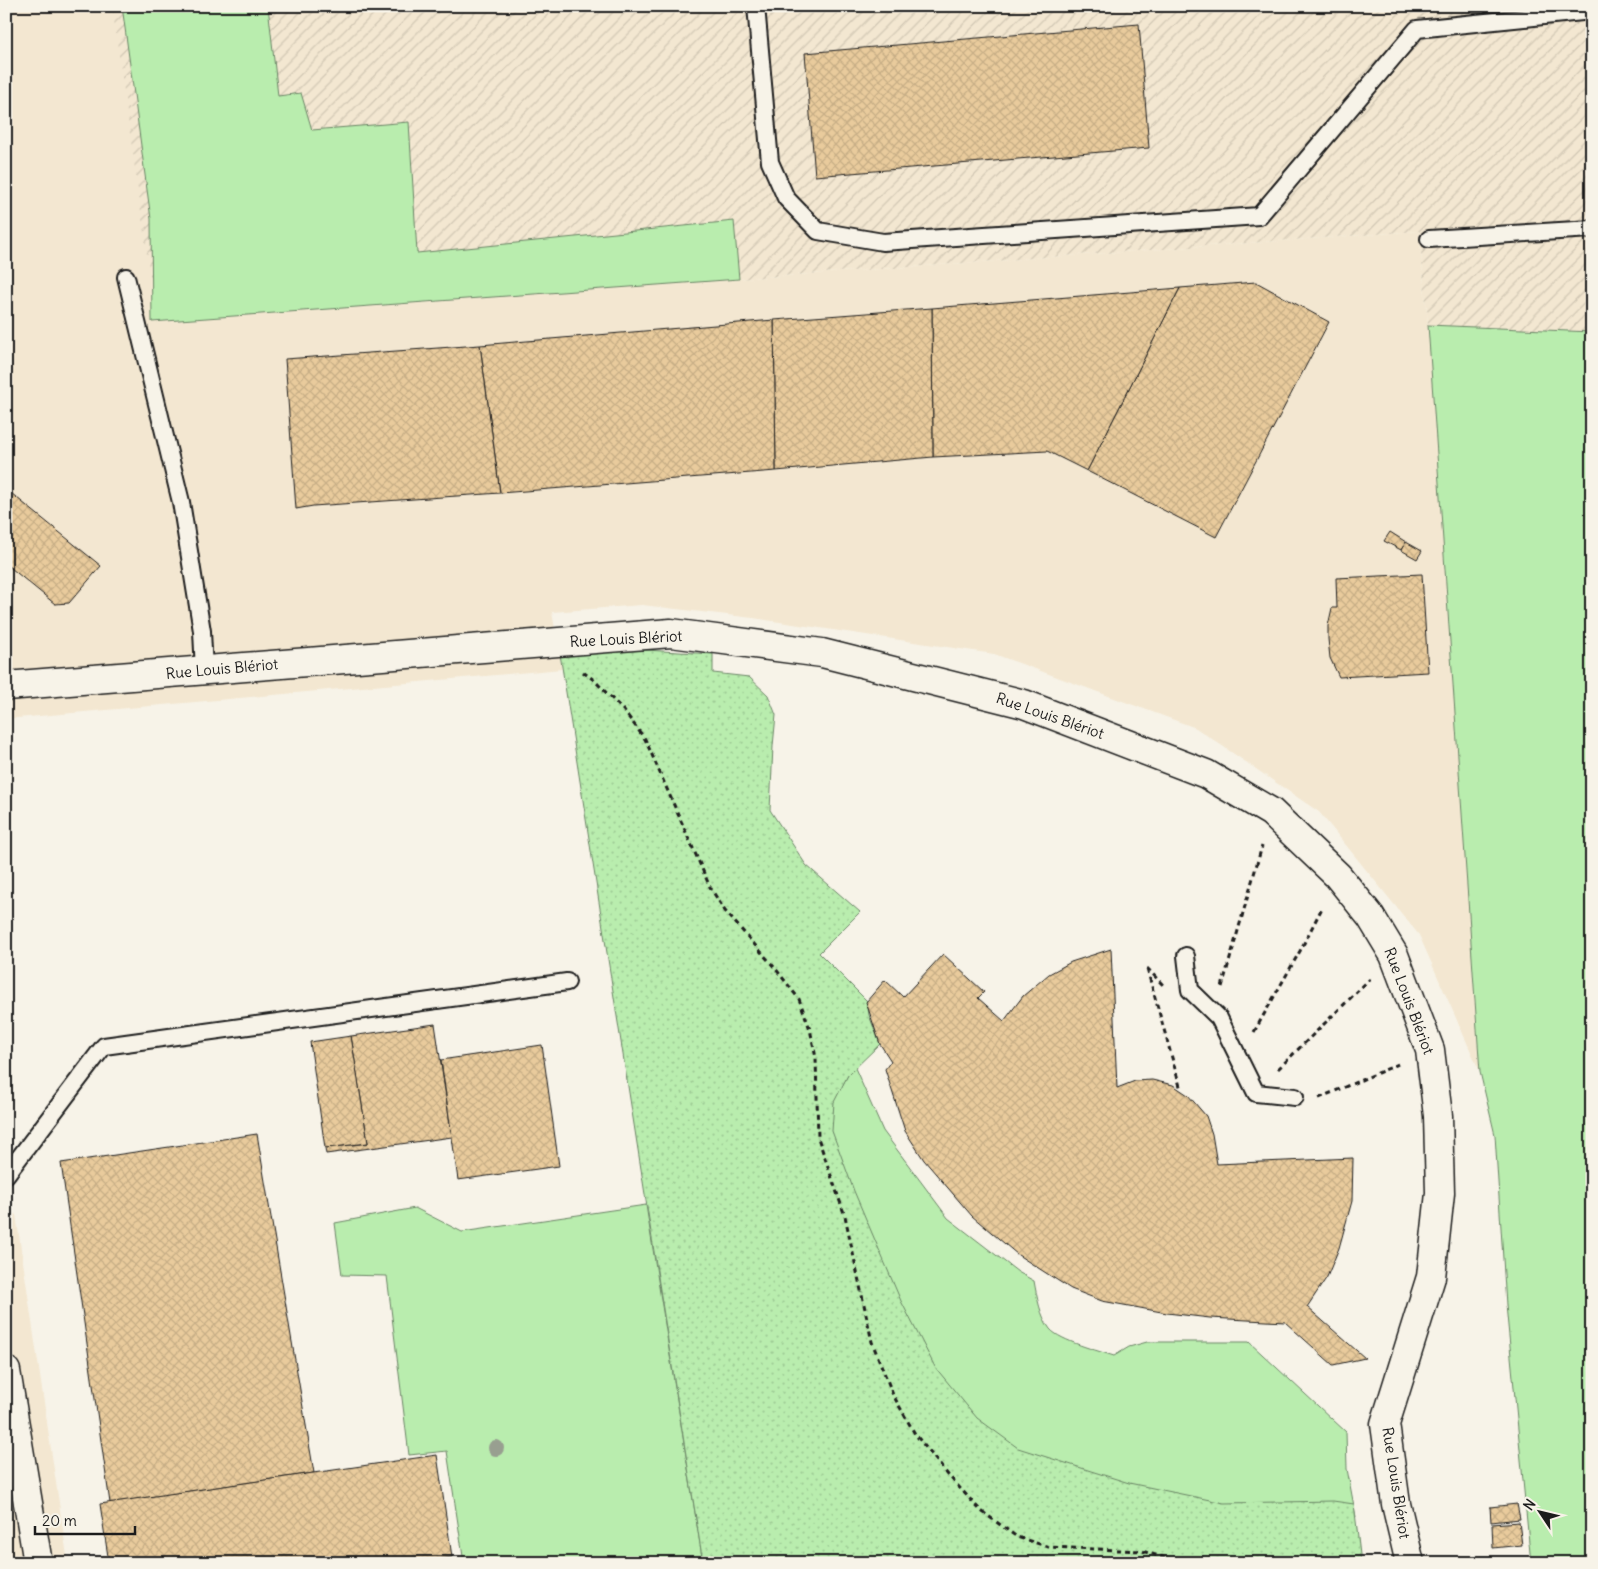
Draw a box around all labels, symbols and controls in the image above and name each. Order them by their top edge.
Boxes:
street label: Rue Louis Blériot [569,626,683,651]
street label: Rue Louis Blériot [165,654,279,683]
street label: Rue Louis Blériot [994,688,1107,743]
street label: Rue Louis Blériot [1380,945,1439,1057]
street label: Rue Louis Blériot [1378,1426,1415,1540]
north arrow [1516,1486,1566,1536]
text: N [1519,1495,1540,1514]
scale bar [35,1504,135,1536]
text: 20 m [42,1511,77,1530]

